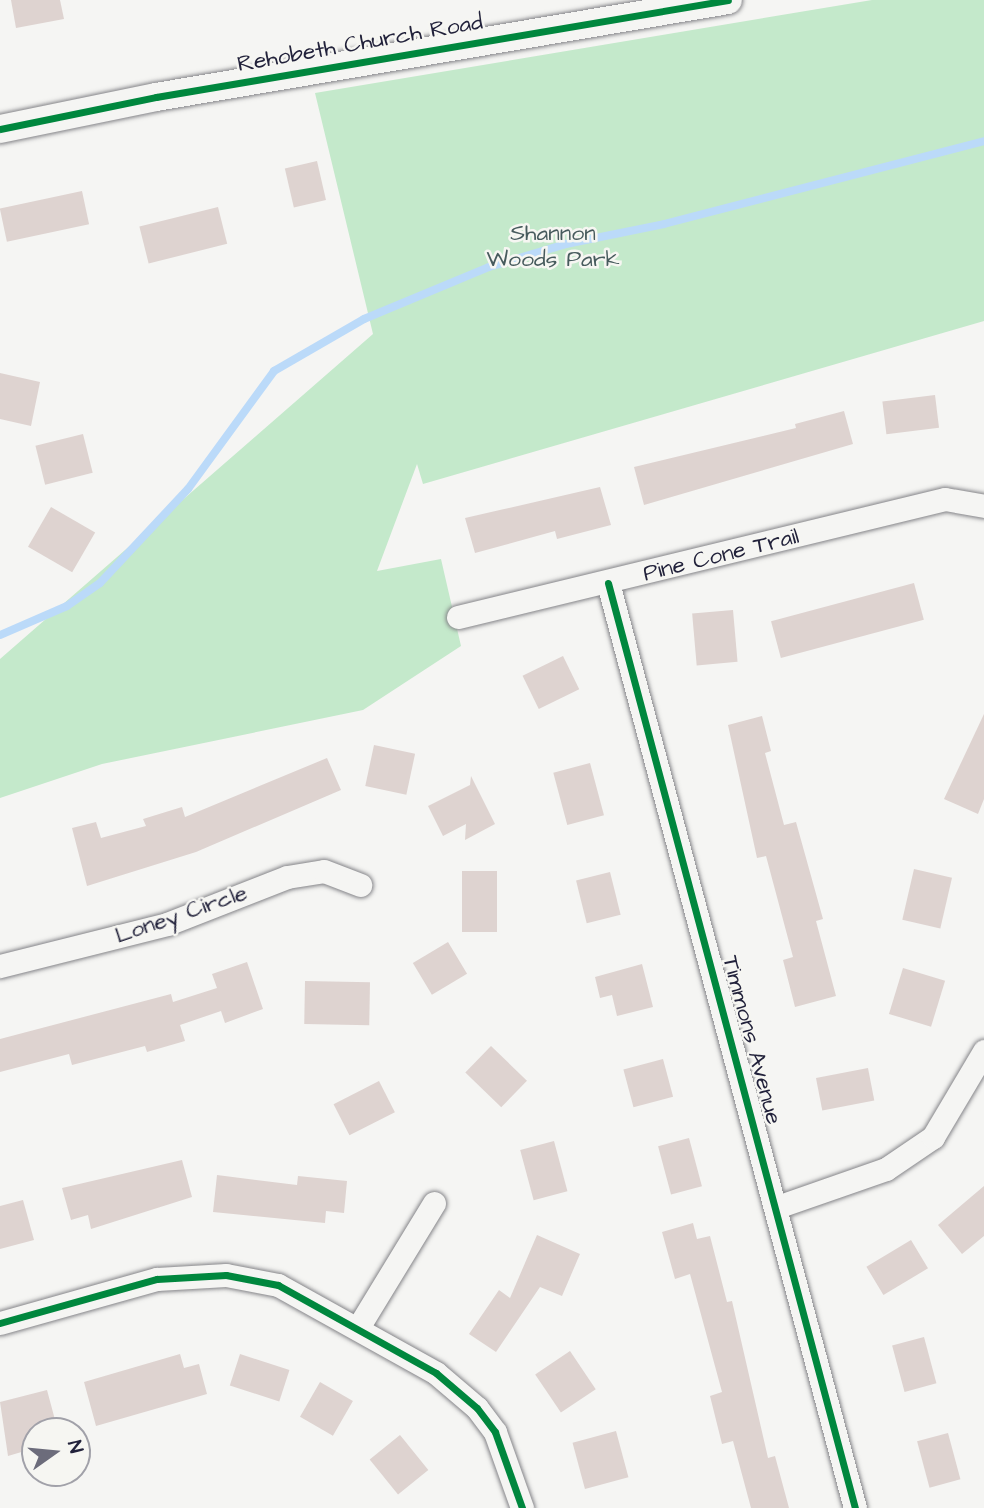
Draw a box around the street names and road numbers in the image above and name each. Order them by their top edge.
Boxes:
street label: Rehobeth Church Road [235,8,485,78]
street label: Pine Cone Trail [640,522,802,588]
street label: Loney Circle [111,879,251,949]
street label: Timmons Avenue [716,953,788,1127]

